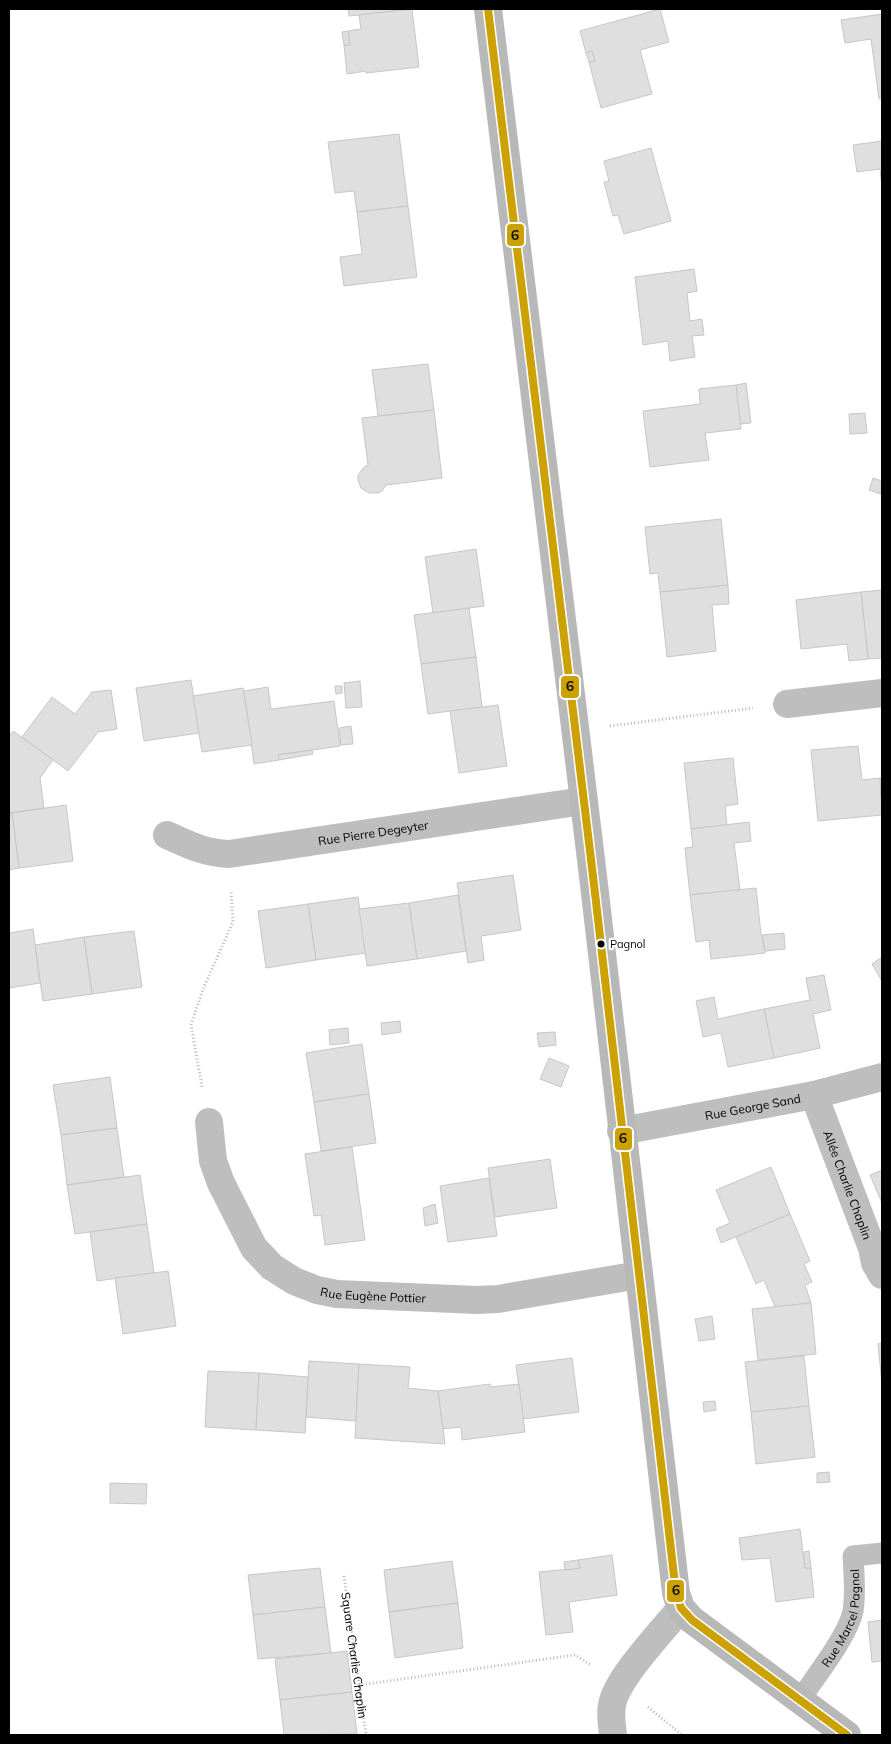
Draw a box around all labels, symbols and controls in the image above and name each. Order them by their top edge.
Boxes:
line badge: 6 [506,223,525,247]
text: 6 [511,226,519,244]
line badge: 6 [560,675,580,699]
text: 6 [566,677,574,695]
street label: Rue Pierre Degeyter [317,817,430,848]
place label: Pagnol [610,937,645,951]
marker: Pagnol [596,939,606,949]
street label: Rue George Sand [704,1090,802,1123]
line badge: 6 [614,1127,633,1151]
street label: Allée Charlie Chaplin [821,1128,875,1241]
text: 6 [619,1129,627,1147]
street label: Rue Eugène Pottier [319,1283,427,1305]
street label: Rue Marcel Pagnol [818,1569,862,1670]
line badge: 6 [666,1579,685,1603]
text: 6 [672,1581,680,1599]
street label: Square Charlie Chaplin [339,1591,371,1719]

